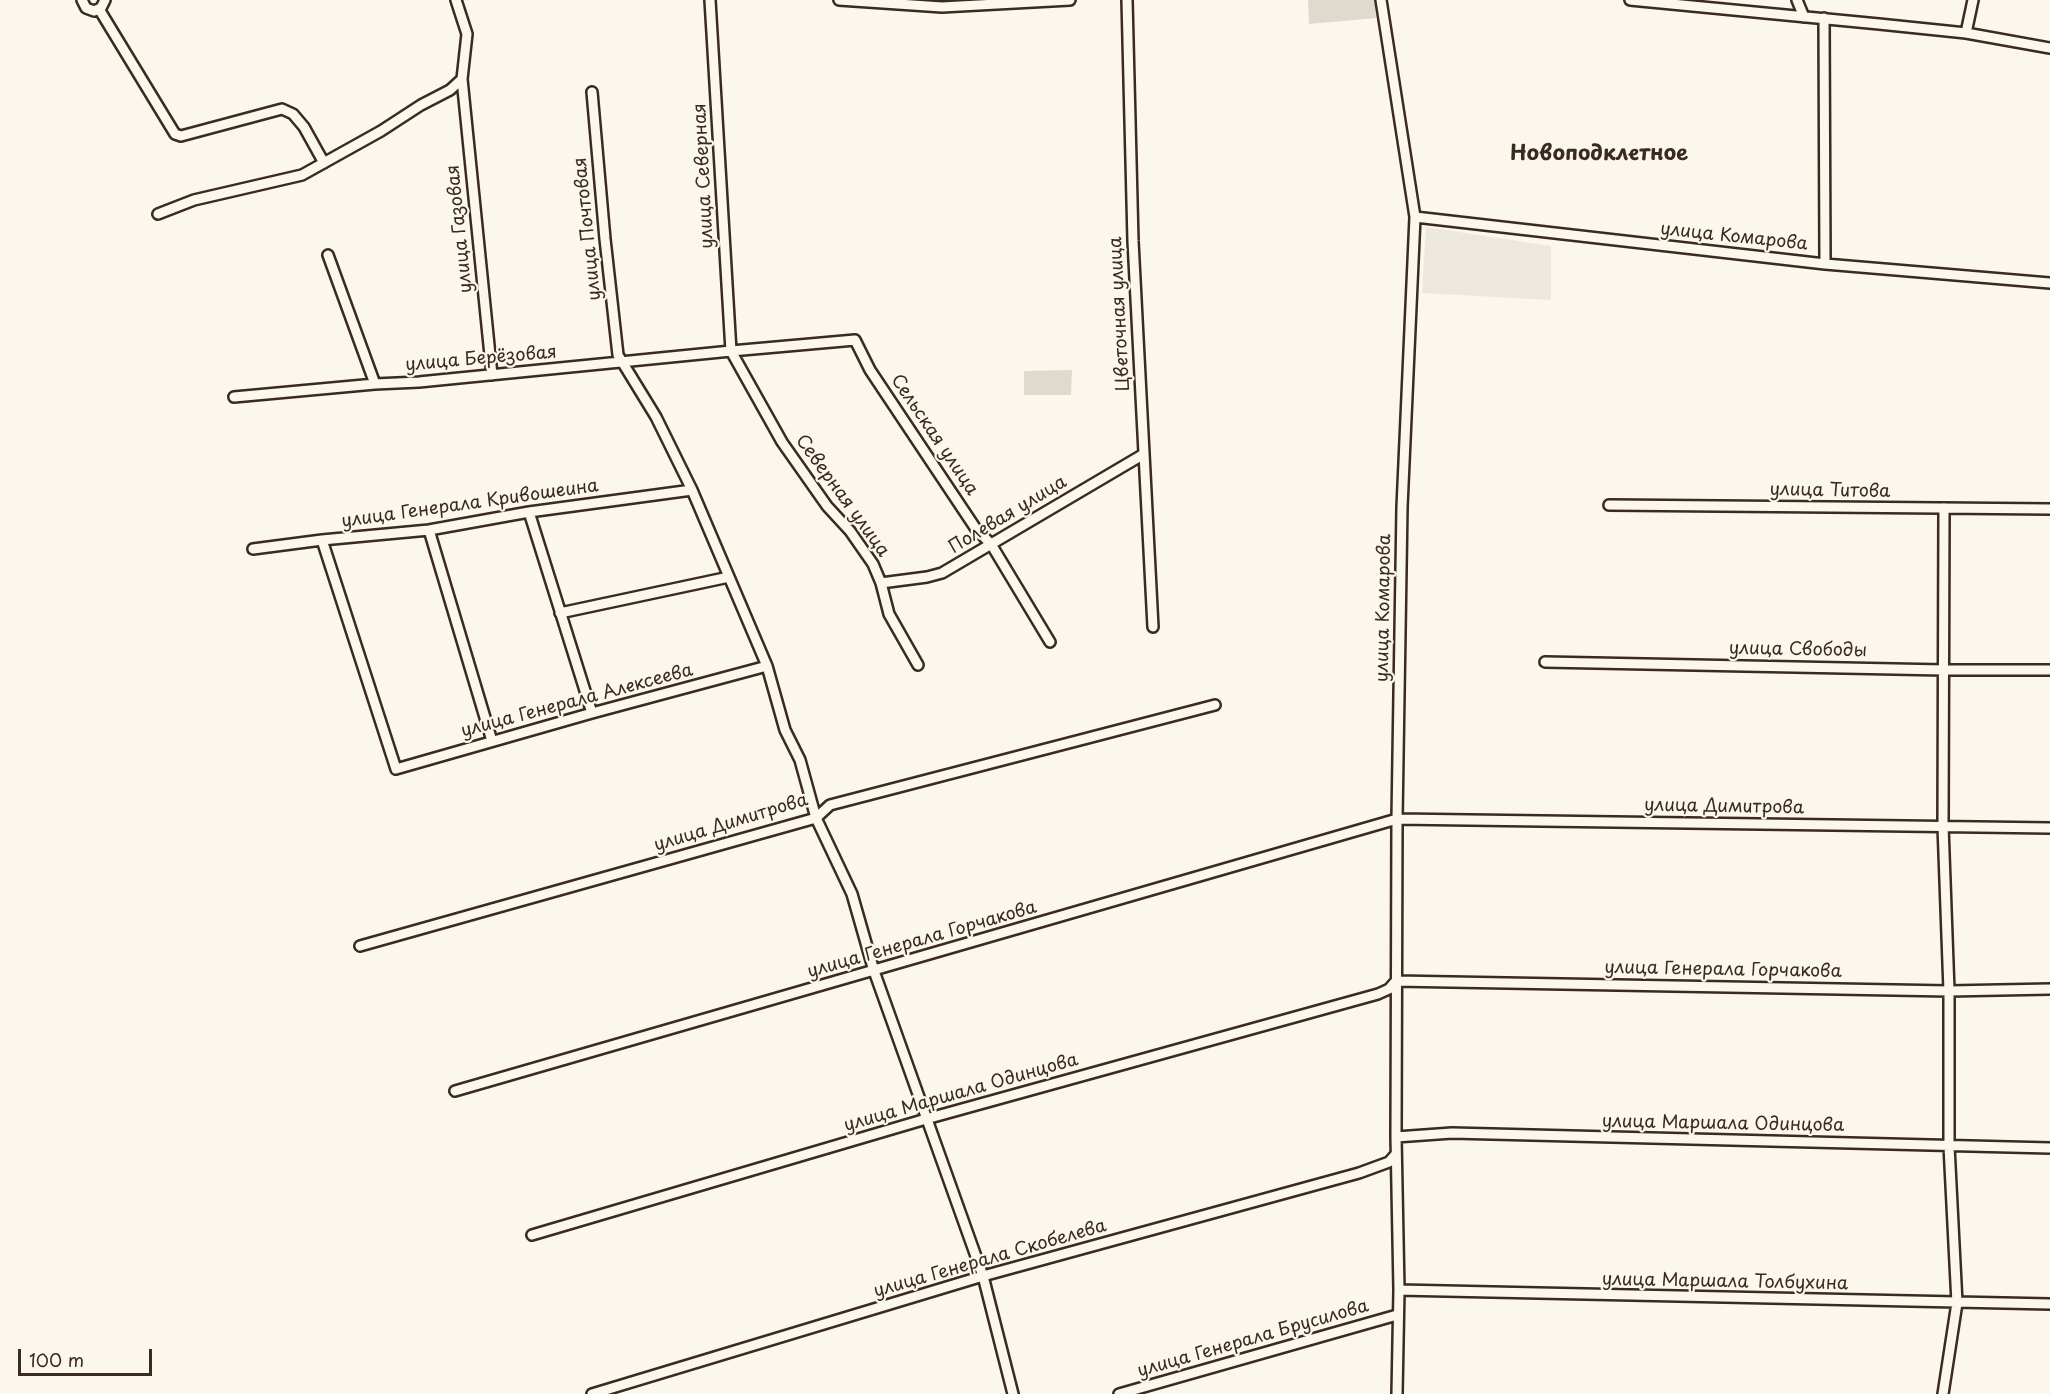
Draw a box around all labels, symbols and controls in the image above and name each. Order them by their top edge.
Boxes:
street label: улица Северная [689,103,719,249]
district label: Новоподклетное [1510,141,1688,167]
street label: улица Почтовая [570,156,606,302]
street label: улица Газовая [443,164,477,294]
street label: улица Комарова [1659,219,1809,255]
street label: Цветочная улица [1105,236,1135,392]
street label: улица Берёзовая [404,342,558,376]
street label: Сельская улица [886,370,982,500]
street label: Северная улица [790,431,894,561]
street label: Полевая улица [945,471,1071,559]
street label: улица Генерала Кривошеина [340,475,600,533]
street label: улица Титова [1770,479,1890,503]
street label: улица Комарова [1372,534,1396,682]
street label: улица Свободы [1729,638,1867,662]
street label: улица Генерала Алексеева [459,660,695,742]
street label: улица Димитрова [651,789,811,857]
street label: улица Димитрова [1644,795,1804,819]
street label: улица Генерала Горчакова [805,897,1039,983]
street label: улица Генерала Горчакова [1604,957,1842,983]
street label: улица Маршала Одинцова [841,1049,1081,1137]
street label: улица Маршала Одинцова [1602,1111,1844,1137]
street label: улица Генерала Скобелева [871,1215,1109,1303]
street label: улица Маршала Толбухина [1602,1269,1848,1295]
street label: улица Генерала Брусилова [1135,1296,1371,1382]
scale bar [21,1337,154,1375]
text: 100 m [29,1346,84,1373]

